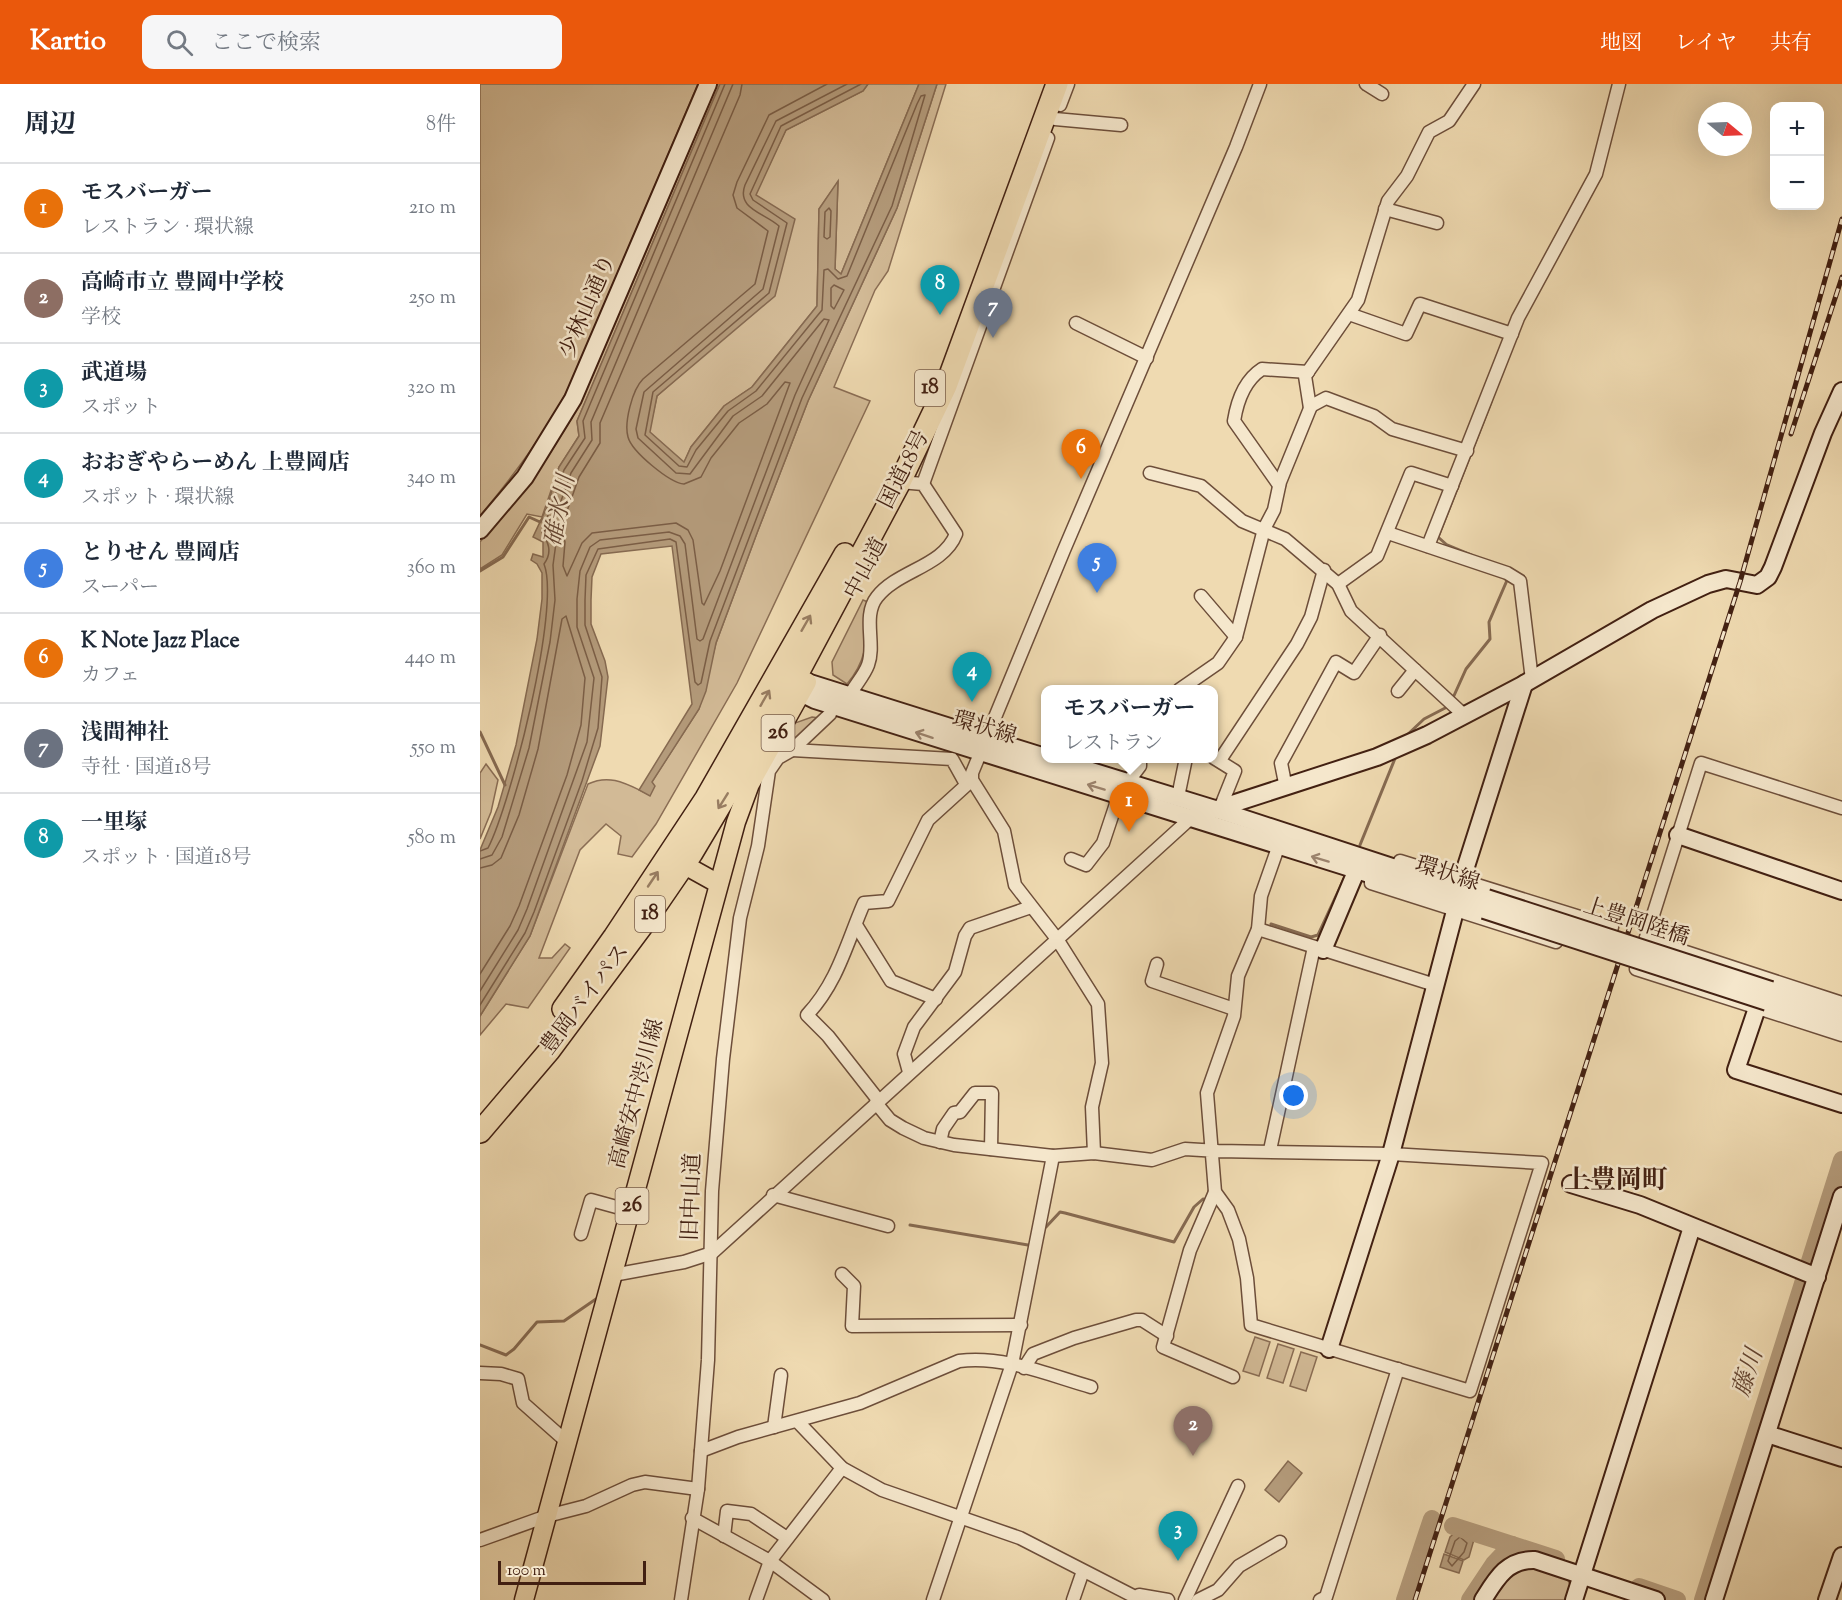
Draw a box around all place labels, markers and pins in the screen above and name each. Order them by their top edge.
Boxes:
pin: 8 [920,266,960,315]
pin: 7 [974,288,1012,338]
pin: 6 [1062,430,1100,479]
pin: 5 [1078,544,1116,593]
pin: 4 [952,652,992,702]
pin: 1 [1110,782,1148,832]
pin: 2 [1174,1406,1212,1456]
pin: 3 [1158,1512,1198,1561]

